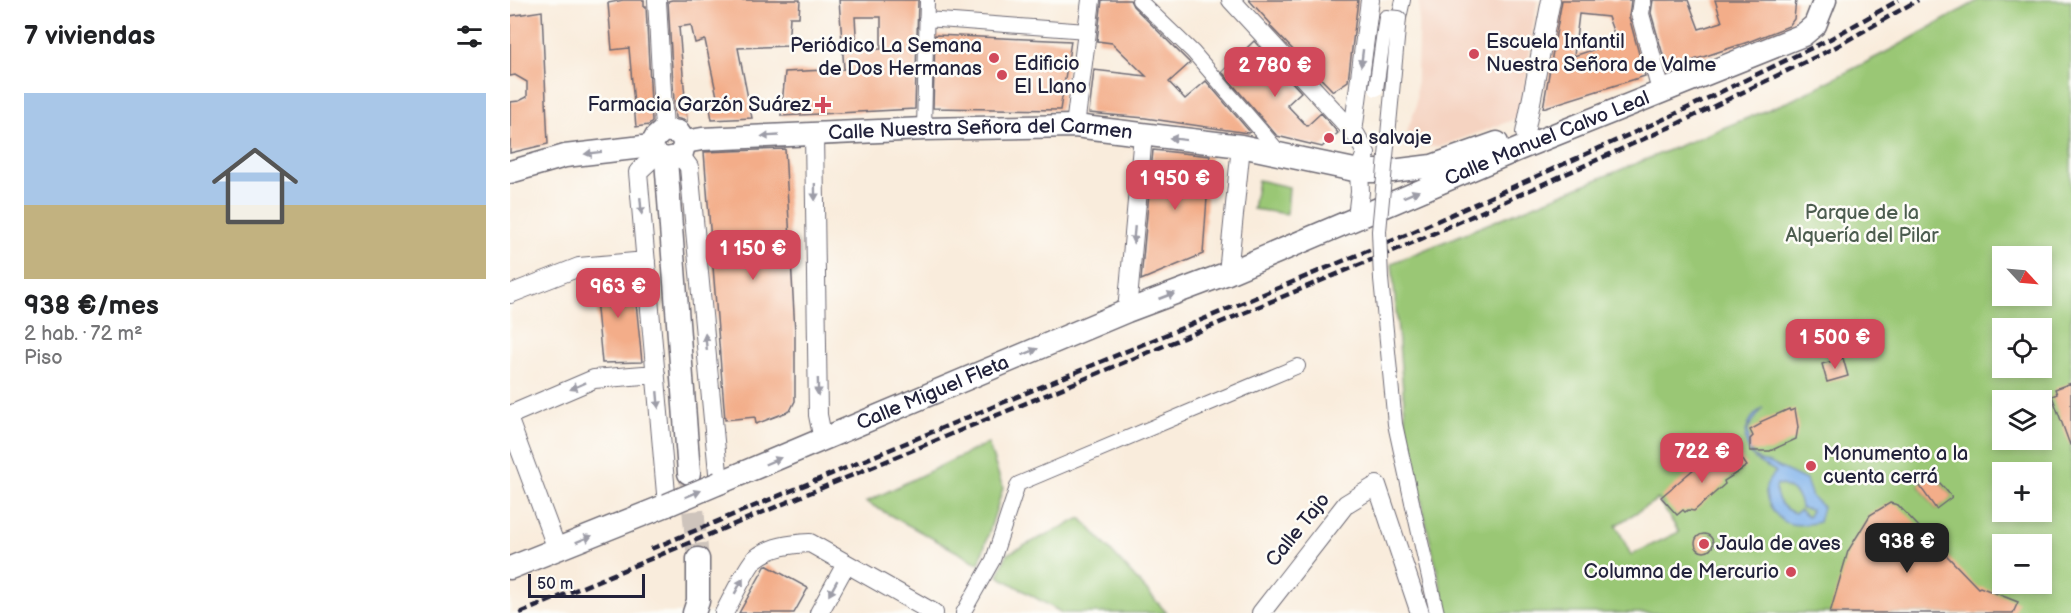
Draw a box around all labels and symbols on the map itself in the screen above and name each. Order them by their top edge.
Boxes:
place label: Escuela Infantil Nuestra Señora de Valme [1486,30,1717,77]
place label: Periódico La Semana de Dos Hermanas [790,34,982,81]
pin: 2 780 € [1220,47,1330,98]
marker: Escuela Infantil Nuestra Señora de Valme [1467,47,1481,61]
one-way arrow [1358,49,1367,68]
marker: Periódico La Semana de Dos Hermanas [987,51,1001,65]
place label: Edificio El Llano [1014,52,1087,99]
marker: Edificio El Llano [995,68,1009,82]
street label: Calle Manuel Calvo Leal [1441,86,1653,191]
place label: Farmacia Garzón Suárez [588,93,811,117]
marker: Farmacia Garzón Suárez [816,98,830,112]
street label: Calle Nuestra Señora del Carmen [828,114,1134,145]
place label: La salvaje [1341,126,1432,150]
one-way arrow [760,131,779,140]
marker: La salvaje [1322,131,1336,145]
one-way arrow [1168,134,1187,143]
one-way arrow [583,148,602,158]
pin: 1 950 € [1120,160,1230,211]
one-way arrow [810,183,819,202]
one-way arrow [1402,189,1420,199]
one-way arrow [636,196,646,215]
park label: Parque de la Alquería del Pilar [1785,201,1939,248]
one-way arrow [1129,225,1139,244]
pin: 1 150 € [698,230,808,281]
north arrow [1992,246,2052,306]
pin: 963 € [576,268,660,319]
one-way arrow [1159,291,1177,301]
pin: 1 500 € [1780,319,1890,370]
one-way arrow [701,332,711,351]
one-way arrow [1022,347,1040,357]
street label: Calle Miguel Fleta [853,350,1013,436]
one-way arrow [813,378,823,397]
one-way arrow [569,381,587,391]
one-way arrow [653,390,663,409]
pin: 722 € [1660,433,1744,484]
place label: Monumento a la cuenta cerrá [1823,442,1968,489]
one-way arrow [765,456,783,466]
marker: Monumento a la cuenta cerrá [1804,459,1818,473]
street label: Calle Tajo [1261,488,1335,572]
one-way arrow [685,489,703,499]
pin: 938 € [1865,523,1949,574]
place label: Jaula de aves [1716,532,1841,556]
one-way arrow [575,534,593,544]
marker: Jaula de aves [1697,537,1711,551]
place label: Columna de Mercurio [1584,560,1779,584]
marker: Columna de Mercurio [1784,565,1798,579]
scale bar [528,571,645,598]
one-way arrow [734,578,744,595]
one-way arrow [828,580,838,597]

